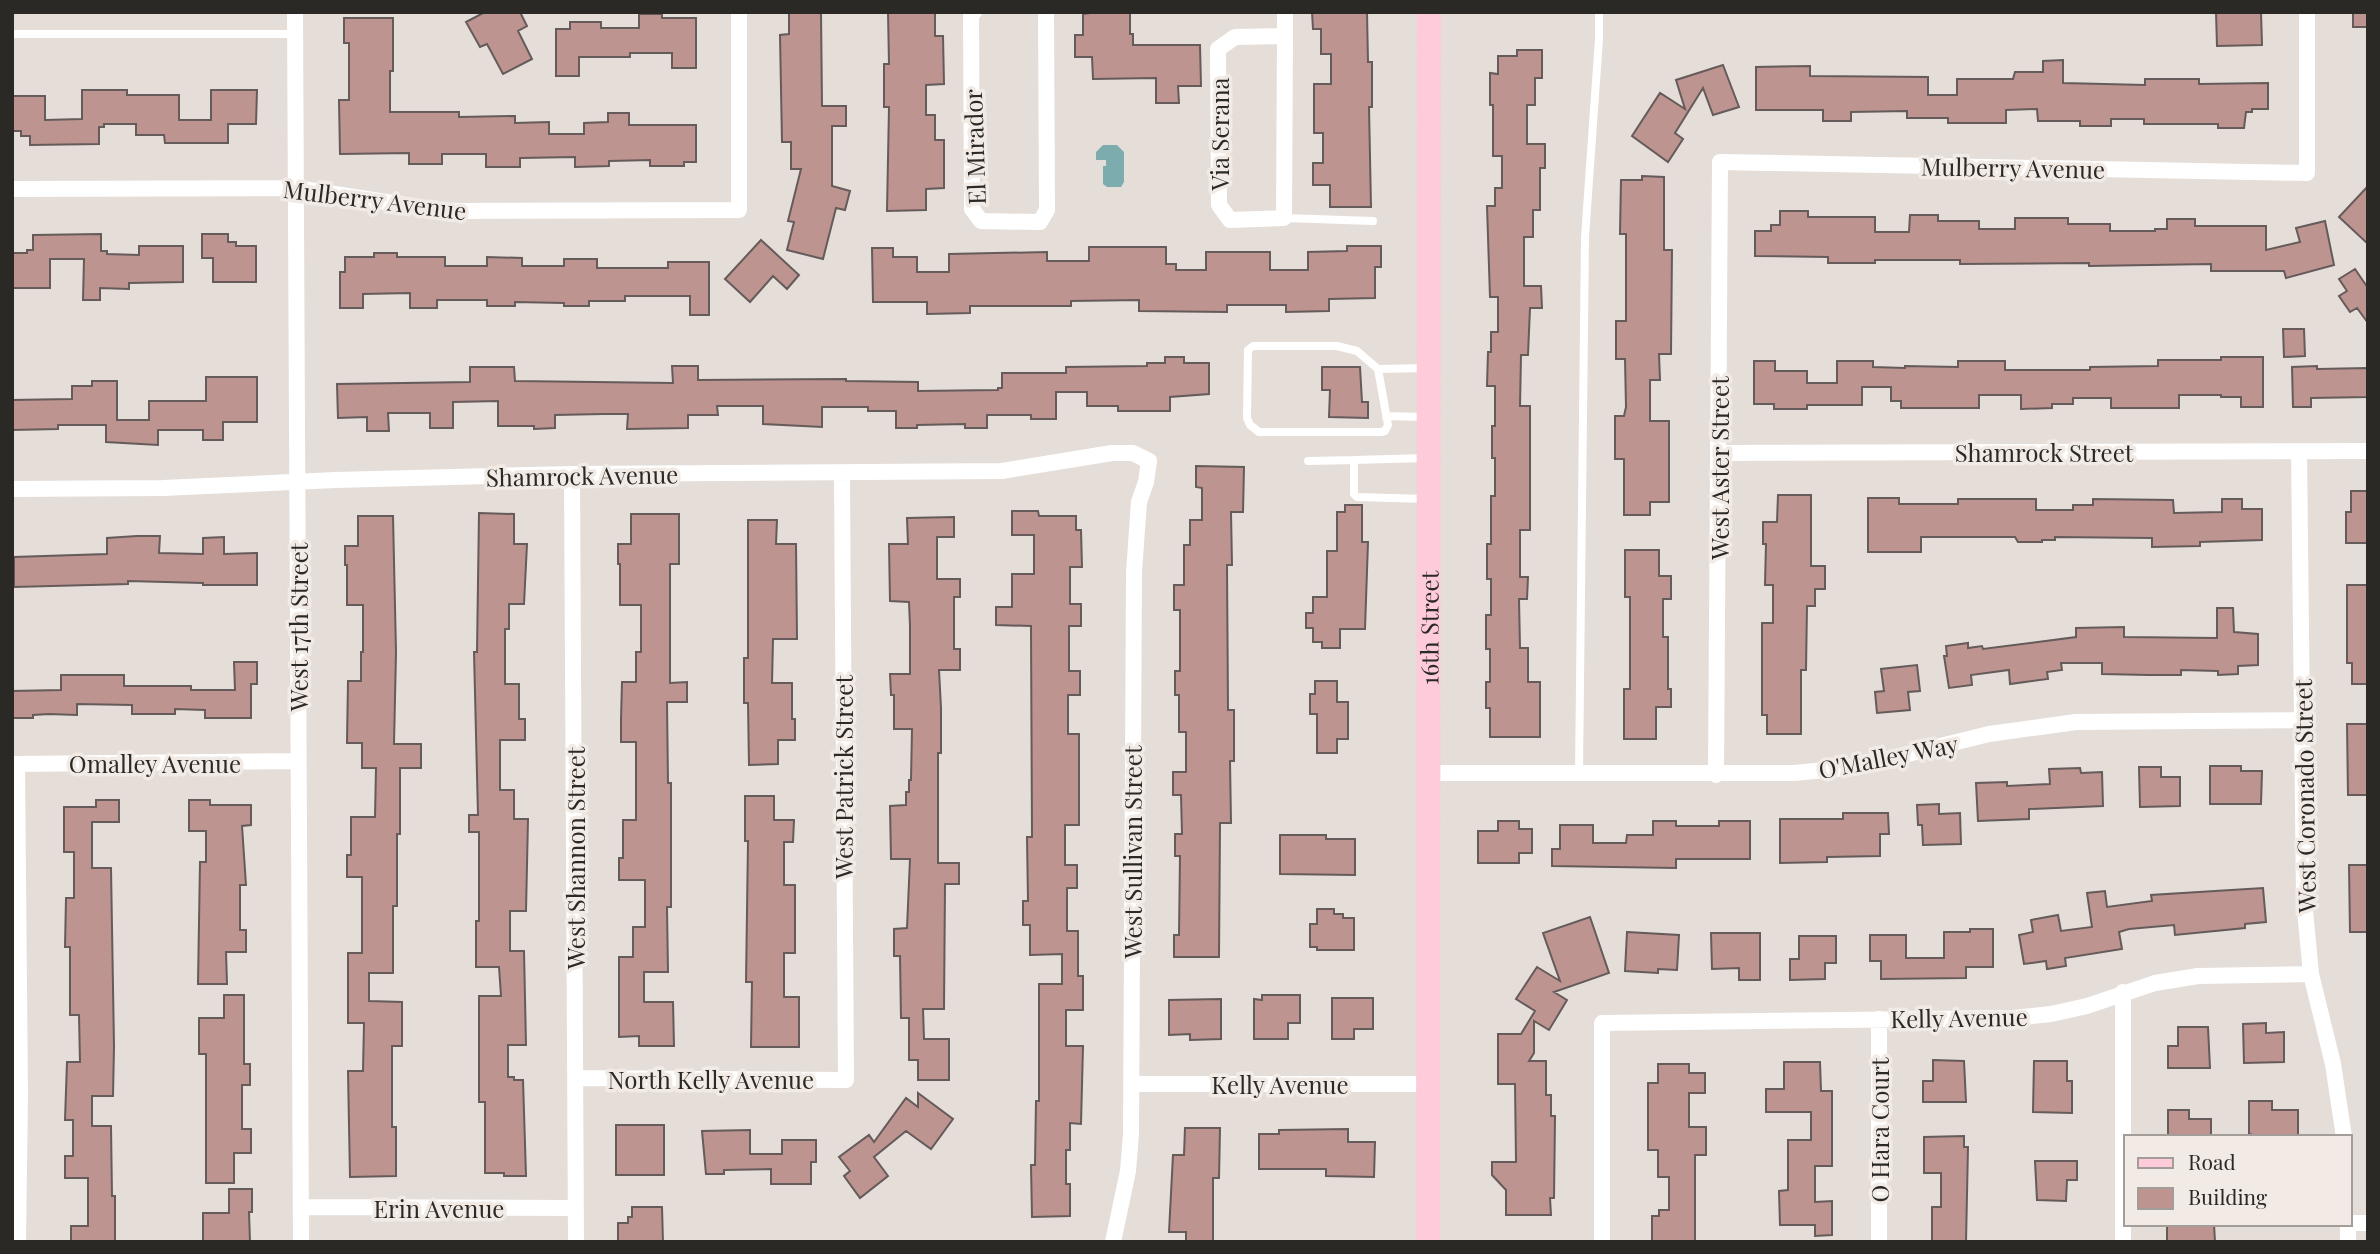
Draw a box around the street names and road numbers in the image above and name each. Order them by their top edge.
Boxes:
street label: Via Serana [1203,77,1235,192]
street label: El Mirador [956,88,992,205]
street label: Mulberry Avenue [1921,149,2105,185]
street label: Mulberry Avenue [282,172,468,226]
street label: West Aster Street [1703,376,1735,561]
street label: Shamrock Street [1955,436,2134,468]
street label: Shamrock Avenue [485,457,679,493]
street label: West 17th Street [282,542,314,712]
street label: 16th Street [1412,570,1445,685]
street label: West Patrick Street [827,674,859,880]
street label: West Coronado Street [2286,678,2322,914]
street label: O'Malley Way [1815,727,1961,785]
street label: West Sullivan Street [1116,745,1148,959]
street label: West Shannon Street [559,746,591,970]
street label: Omalley Avenue [69,747,241,779]
street label: Kelly Avenue [1890,1000,2028,1034]
street label: O Hara Court [1863,1057,1895,1202]
street label: North Kelly Avenue [608,1063,814,1095]
street label: Kelly Avenue [1211,1068,1349,1100]
street label: Erin Avenue [373,1192,505,1224]

